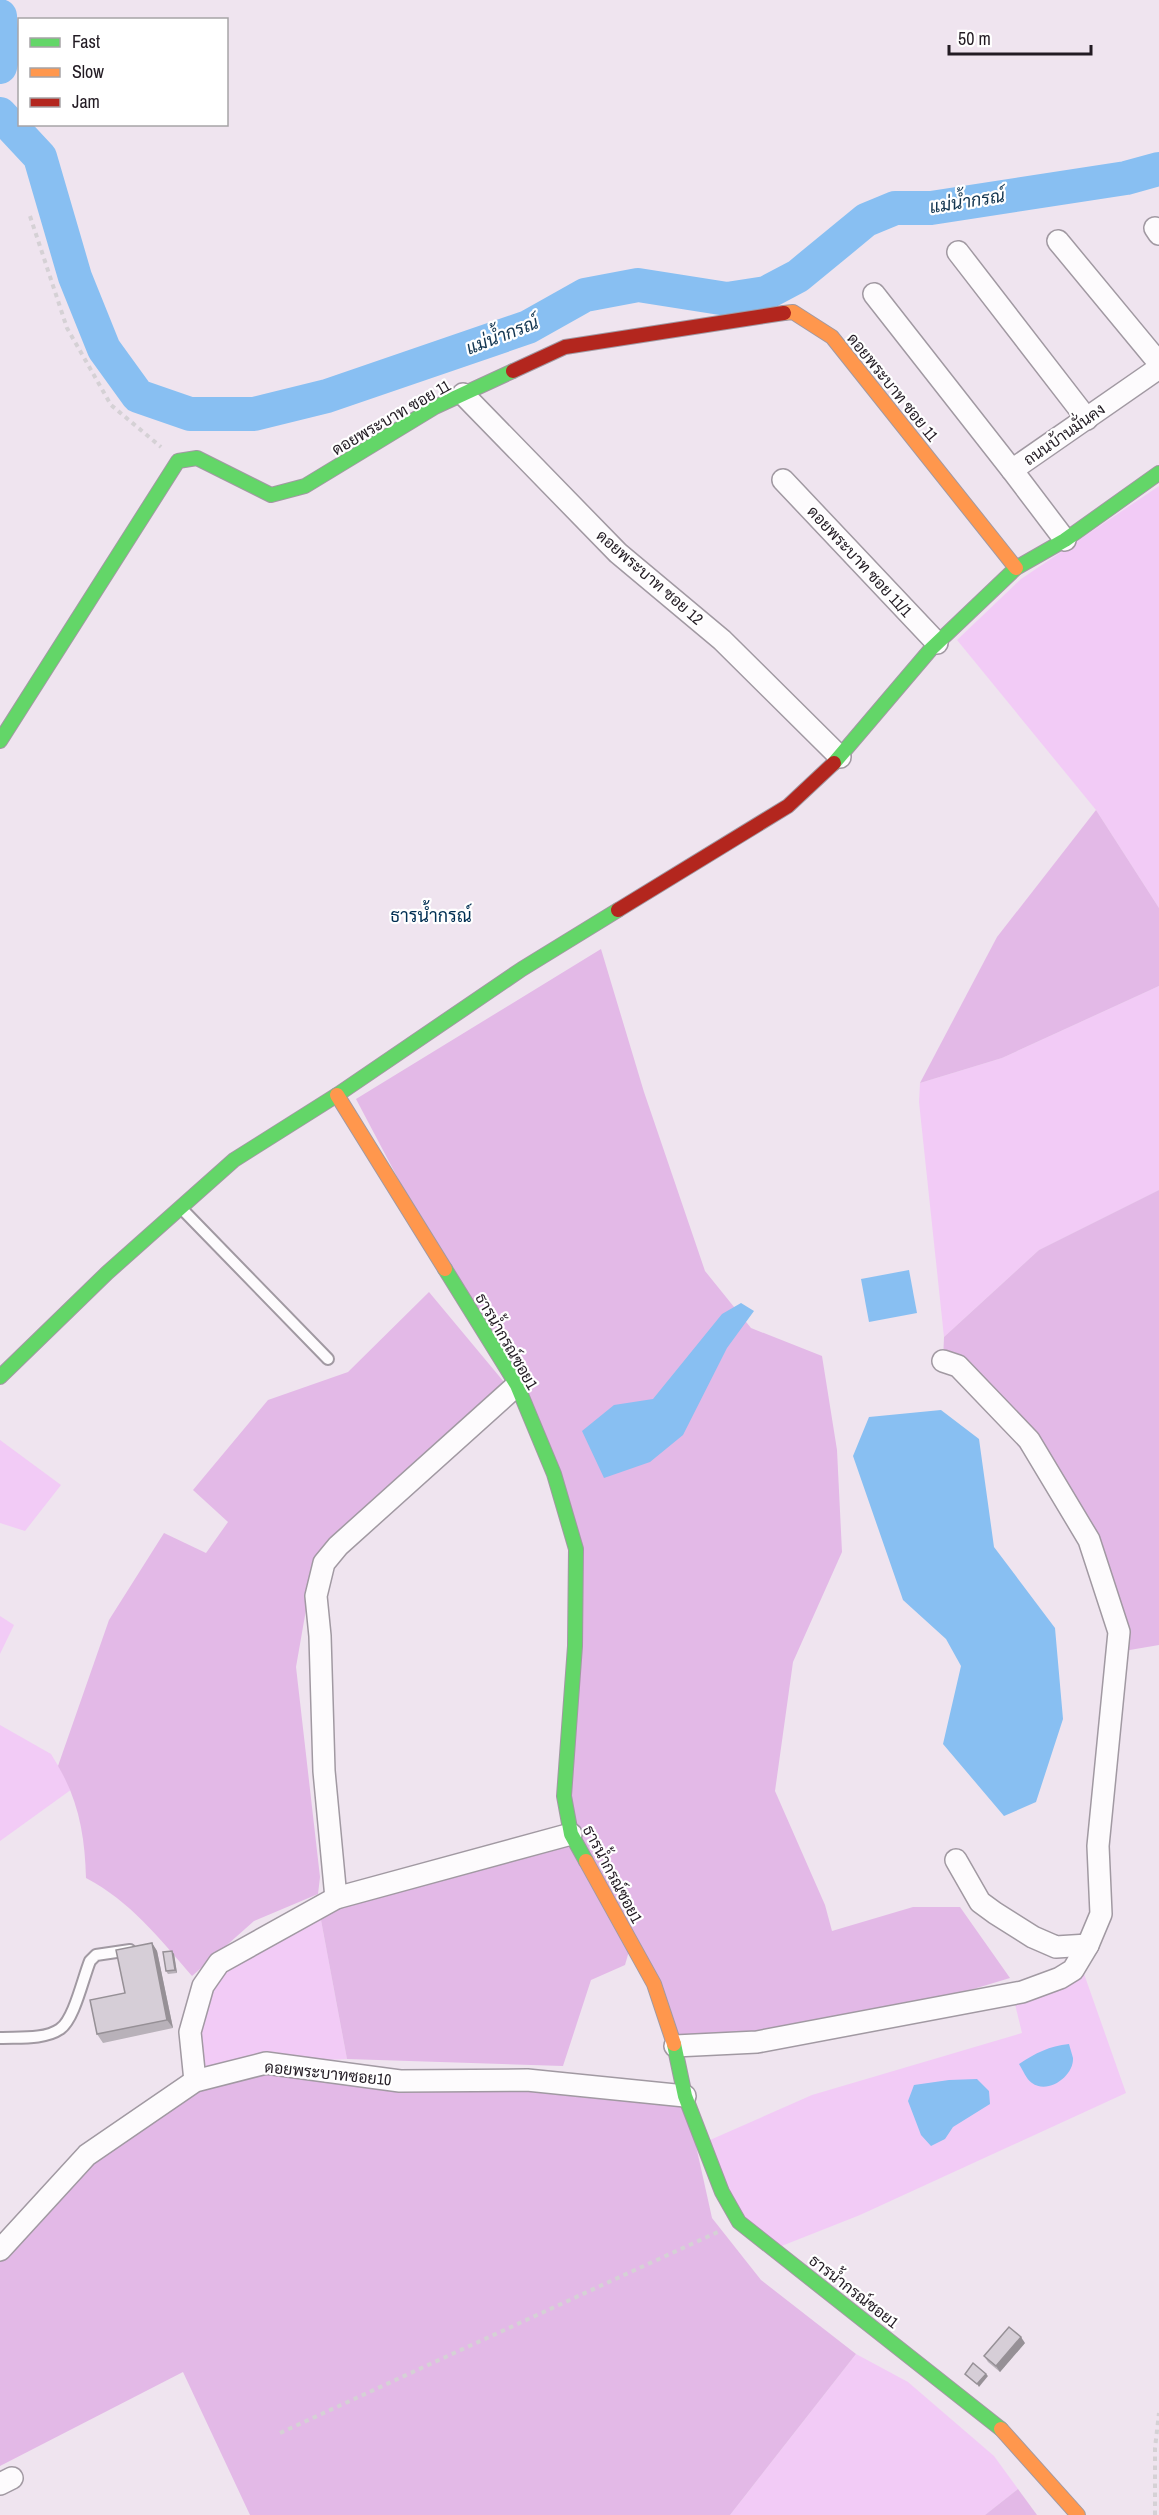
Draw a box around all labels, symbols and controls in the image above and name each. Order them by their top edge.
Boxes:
legend [18,18,228,126]
scale bar [949,18,1092,56]
text: 50 m [958,26,991,51]
text: Fast [72,29,100,54]
text: Slow [72,59,104,84]
text: Jam [72,89,100,114]
water label: แม่น้ำกรณ์ [927,179,1009,219]
water label: แม่น้ำกรณ์ [461,306,545,360]
street label: ดอยพระบาท ซอย 11 [842,328,944,446]
street label: ดอยพระบาท ซอย 11 [328,374,455,460]
street label: ถนนบ้านมั่นคง [1017,396,1109,470]
street label: ดอยพระบาท ซอย 11/1 [803,501,918,622]
street label: ดอยพระบาท ซอย 12 [592,525,708,629]
district label: ธารน้ำกรณ์ [390,900,472,928]
street label: ธารน้ำกรณ์ซอย1 [470,1287,546,1394]
street label: ธารน้ำกรณ์ซอย1 [578,1820,651,1927]
street label: ดอยพระบาทซอย10 [263,2055,393,2091]
street label: ธารน้ำกรณ์ซอย1 [805,2247,906,2333]

